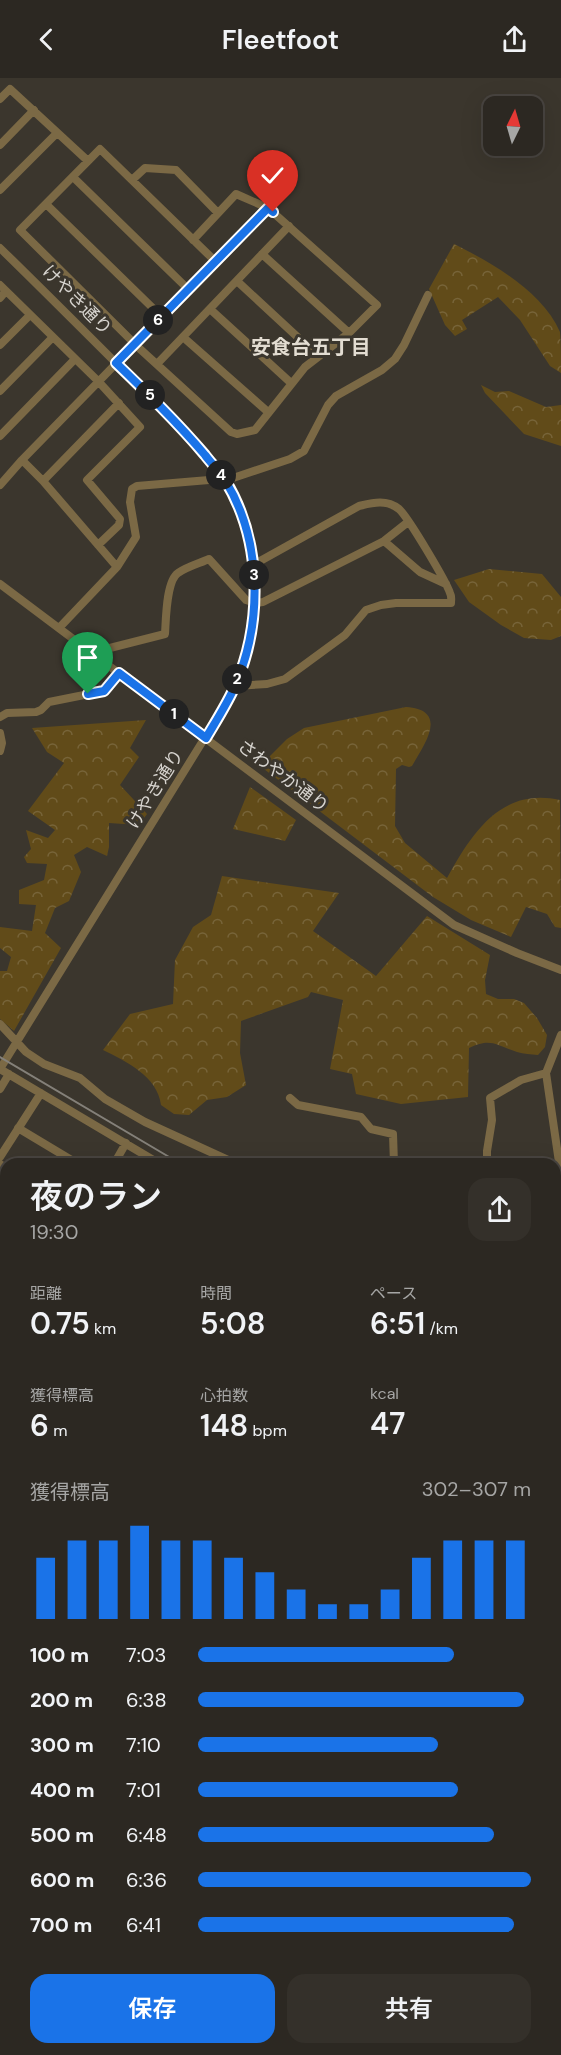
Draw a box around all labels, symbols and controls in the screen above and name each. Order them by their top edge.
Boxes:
text: Fleetfoot [222,22,339,57]
icon: back [30,23,63,56]
icon: share [498,23,531,56]
north arrow [483,96,543,156]
map controls [483,96,543,156]
pin [247,150,298,212]
icon: check [256,159,289,192]
street label: けやき通り [37,260,117,340]
pin: 6 [143,305,173,335]
text: 6 [153,309,163,330]
district label: 安食台五丁目 [251,334,371,360]
pin: 5 [135,380,165,410]
text: 5 [145,384,155,405]
pin: 4 [206,460,236,490]
text: 4 [216,464,226,485]
pin: 3 [239,560,269,590]
text: 3 [249,564,259,585]
pin [62,632,113,694]
icon: arrive [71,641,104,674]
pin: 2 [222,664,252,694]
text: 2 [232,668,242,689]
pin: 1 [159,699,189,729]
text: 1 [171,703,177,724]
street label: さわやか通り [233,734,333,818]
street label: けやき通り [121,744,189,834]
text: 夜のラン [30,1175,162,1218]
button: share [468,1178,531,1241]
text: 19:30 [30,1219,78,1245]
text: 距離 [30,1283,62,1304]
text: 時間 [200,1283,232,1304]
text: ペース [370,1283,417,1304]
text: 0.75 [30,1304,90,1343]
text: 5:08 [200,1304,265,1343]
text: 6:51 [370,1304,425,1343]
text: km [90,1318,116,1339]
text: /km [425,1318,458,1339]
text: kcal [370,1383,399,1404]
text: 獲得標高 [30,1385,94,1406]
text: 心拍数 [200,1385,248,1406]
text: 47 [370,1404,405,1443]
text: 6 [30,1406,49,1445]
text: 148 [200,1406,248,1445]
text: m [49,1420,68,1441]
text: bpm [248,1420,287,1441]
text: 302–307 m [422,1476,531,1502]
text: 獲得標高 [30,1479,110,1505]
text: 100 m [30,1642,89,1668]
text: 7:03 [126,1642,166,1668]
text: 200 m [30,1687,93,1713]
text: 6:38 [126,1687,167,1713]
text: 300 m [30,1732,94,1758]
text: 7:10 [126,1732,161,1758]
text: 400 m [30,1777,95,1803]
text: 7:01 [126,1777,161,1803]
text: 500 m [30,1822,94,1848]
text: 6:48 [126,1822,167,1848]
text: 600 m [30,1867,94,1893]
text: 6:36 [126,1867,167,1893]
text: 700 m [30,1912,92,1938]
text: 6:41 [126,1912,161,1938]
button: 保存 [30,1974,275,2043]
button: 共有 [287,1974,531,2043]

